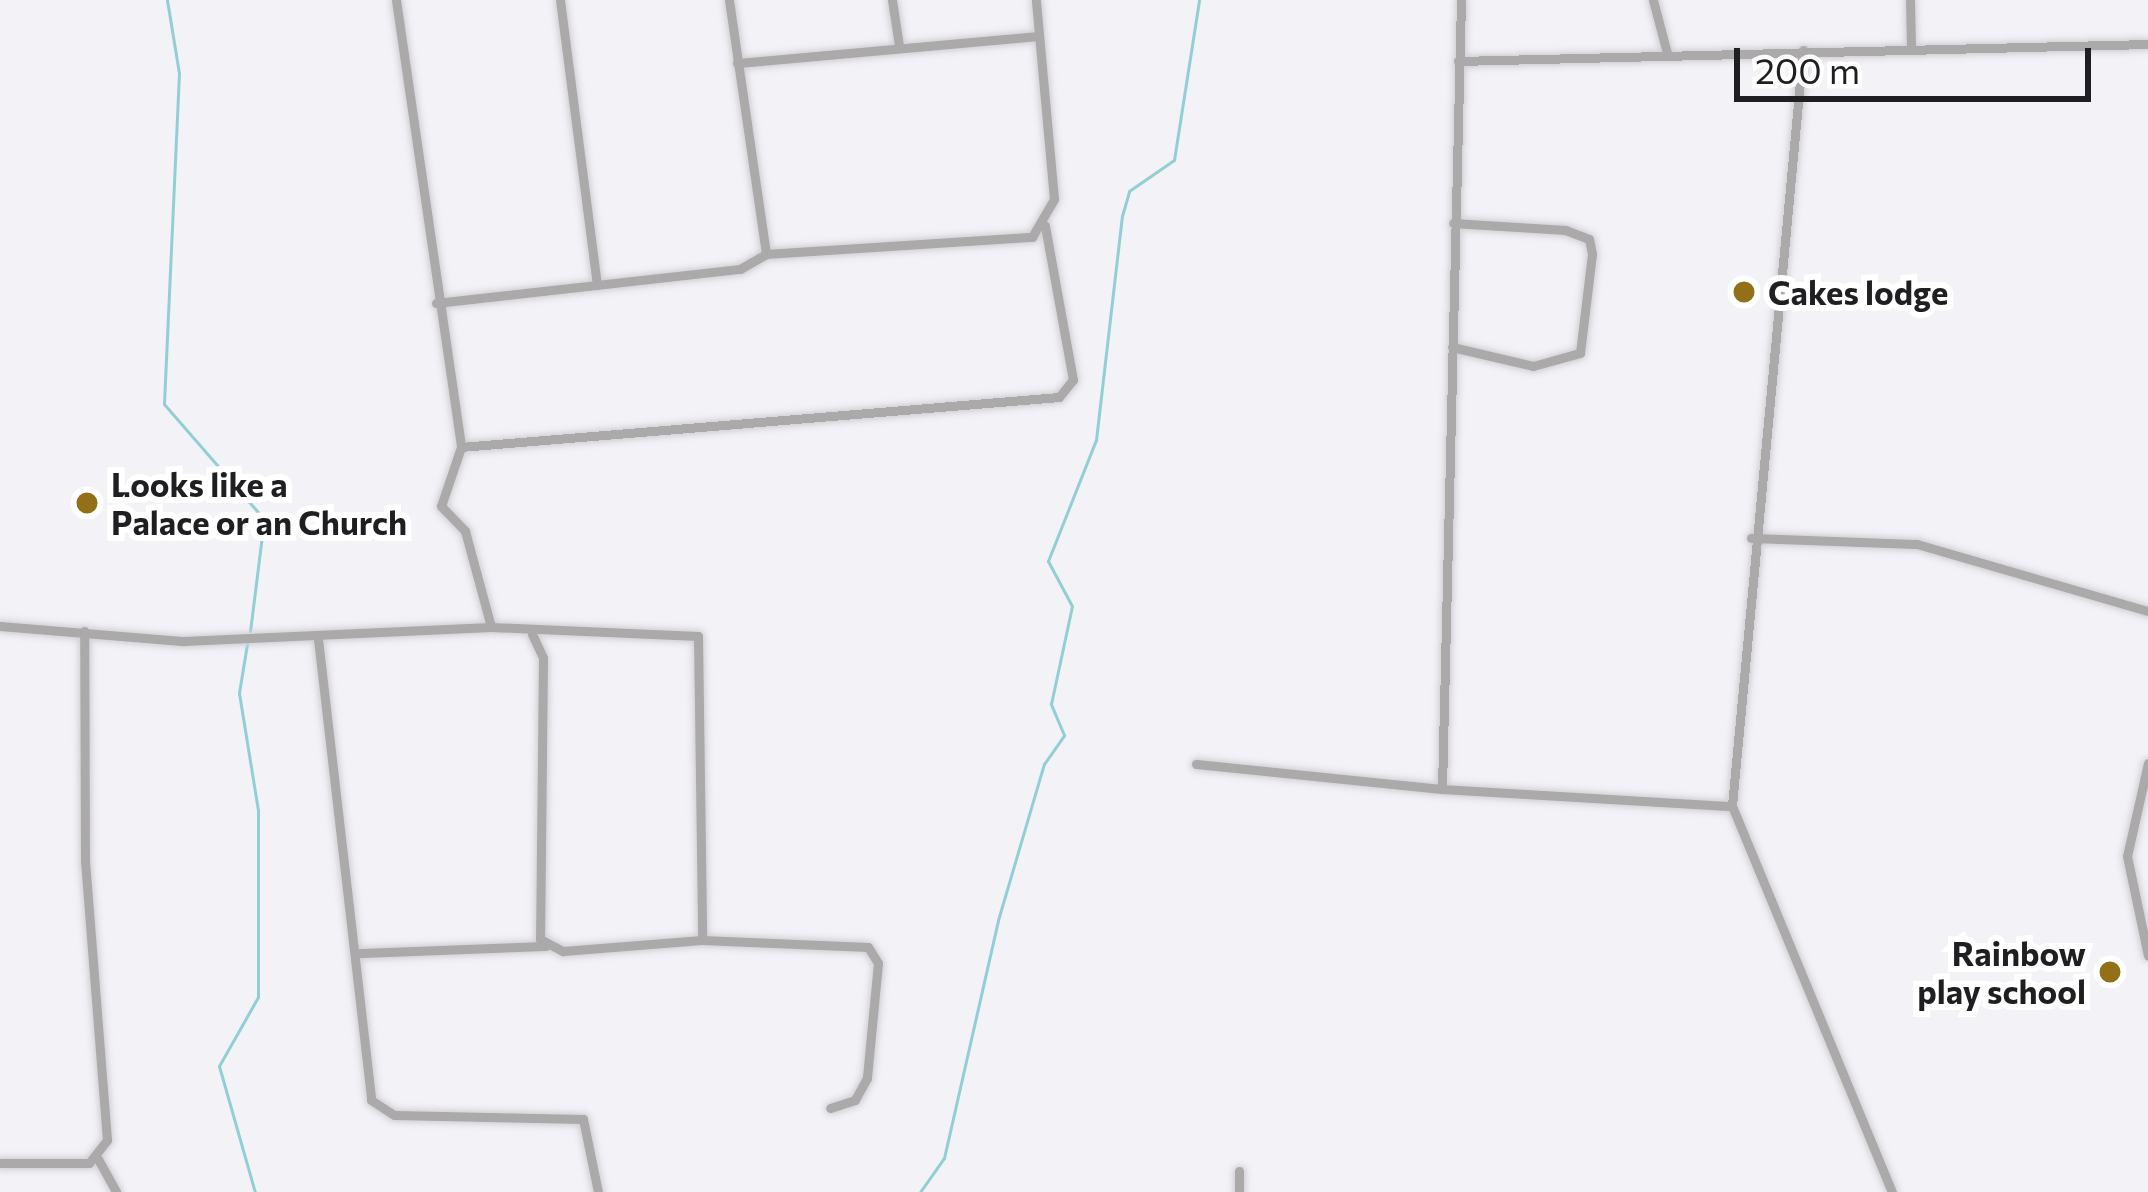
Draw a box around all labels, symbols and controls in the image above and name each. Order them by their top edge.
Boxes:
scale bar [1740,24,2097,98]
text: 200 m [1755,47,1860,91]
place label: Cakes lodge [1768,272,1948,312]
marker: Cakes lodge [1731,279,1757,305]
place label: Looks like a Palace or an Church [111,464,407,542]
marker: Looks like a Palace or an Church [74,490,100,516]
place label: Rainbow play school [1917,933,2086,1011]
marker: Rainbow play school [2097,959,2123,985]

